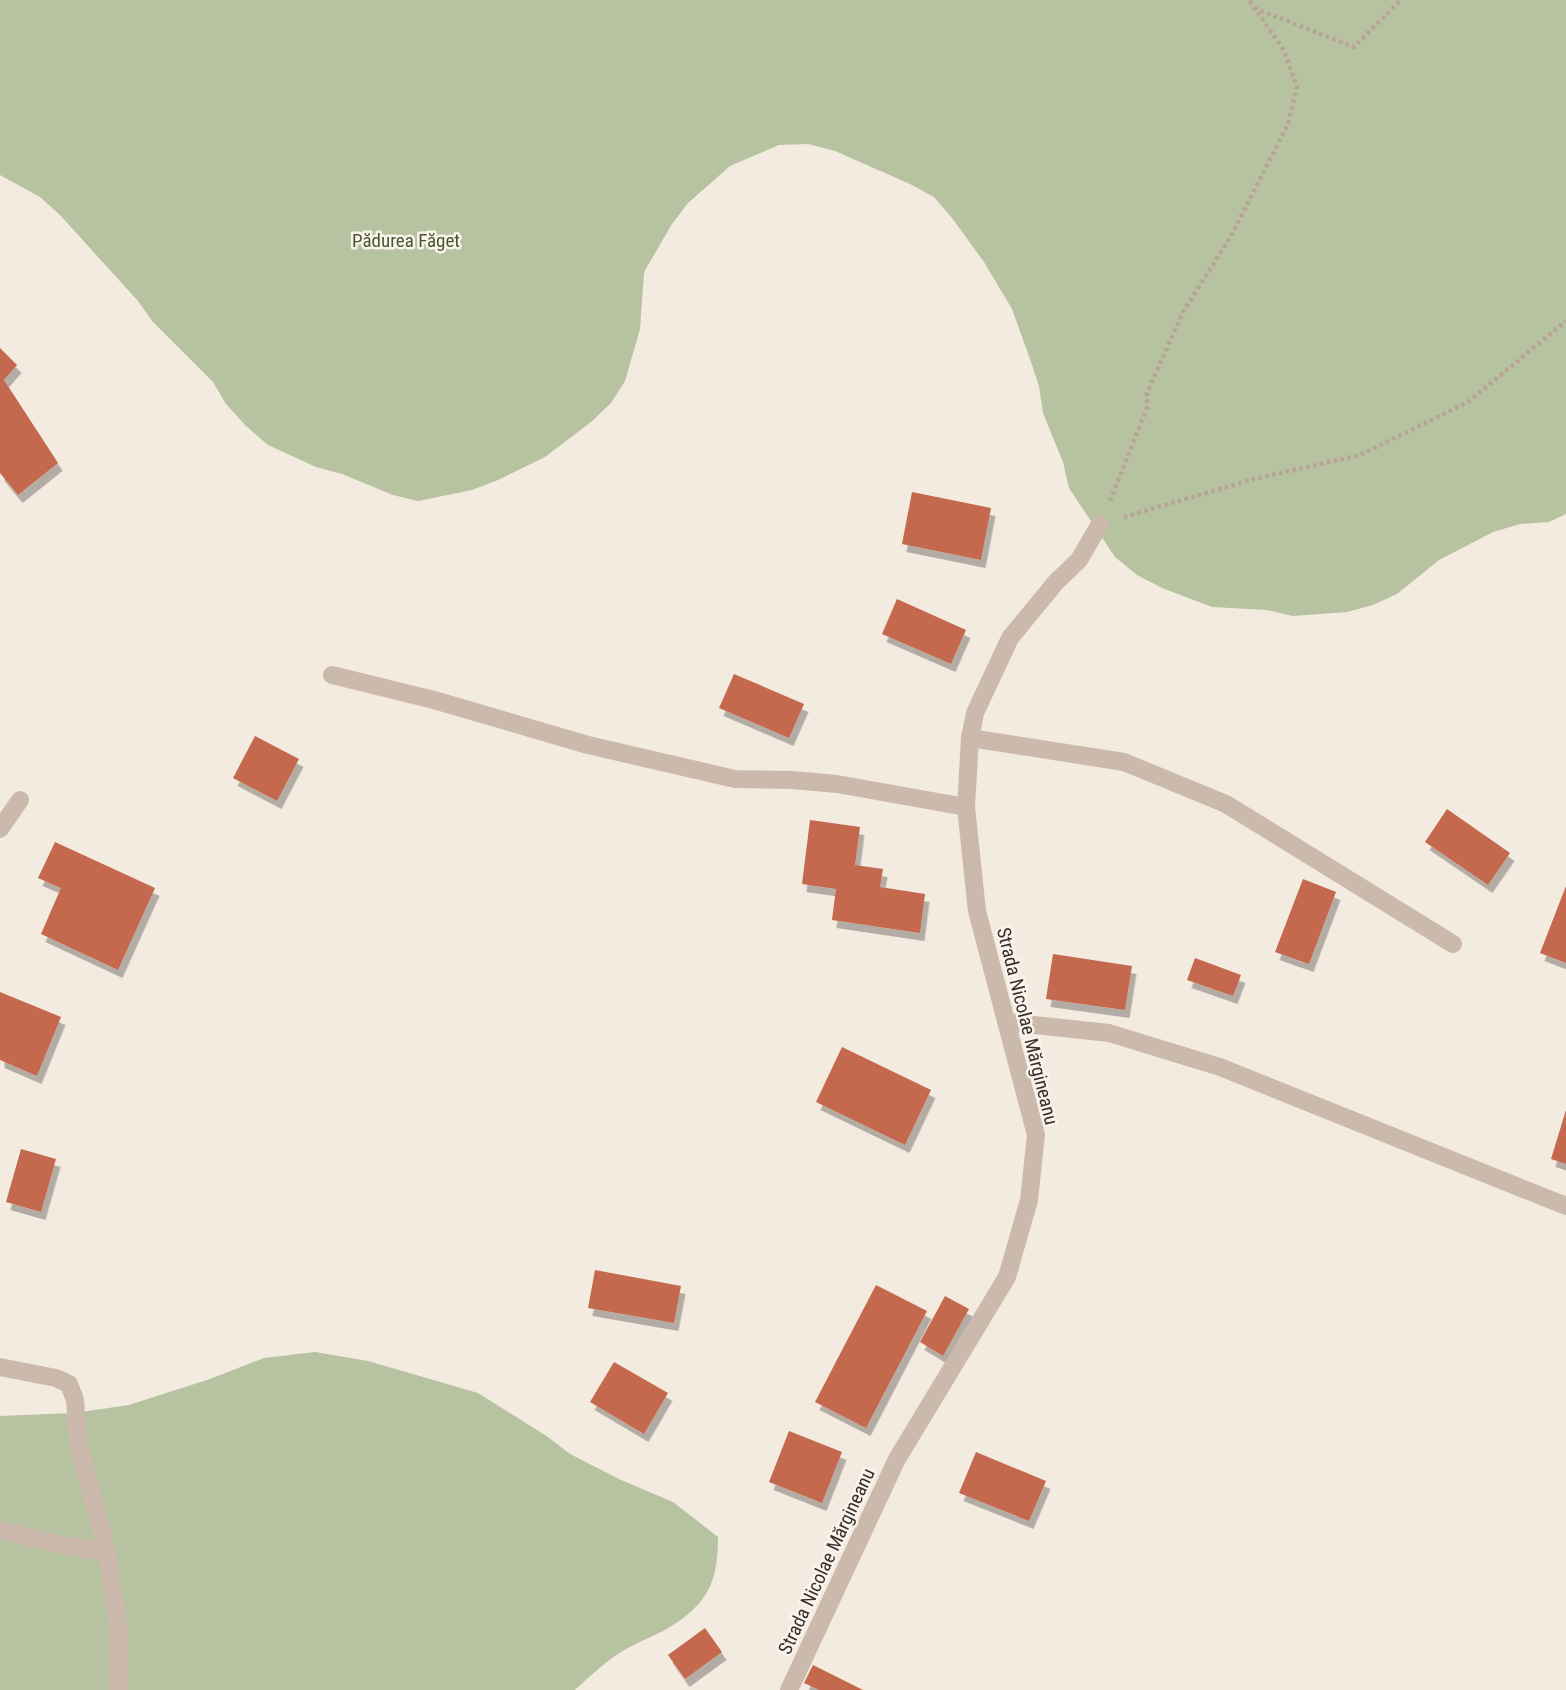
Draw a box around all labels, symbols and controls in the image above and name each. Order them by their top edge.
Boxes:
park label: Pădurea Făget [352,229,460,252]
street label: Strada Nicolae Mărgineanu [992,925,1063,1127]
street label: Strada Nicolae Mărgineanu [773,1465,880,1658]

